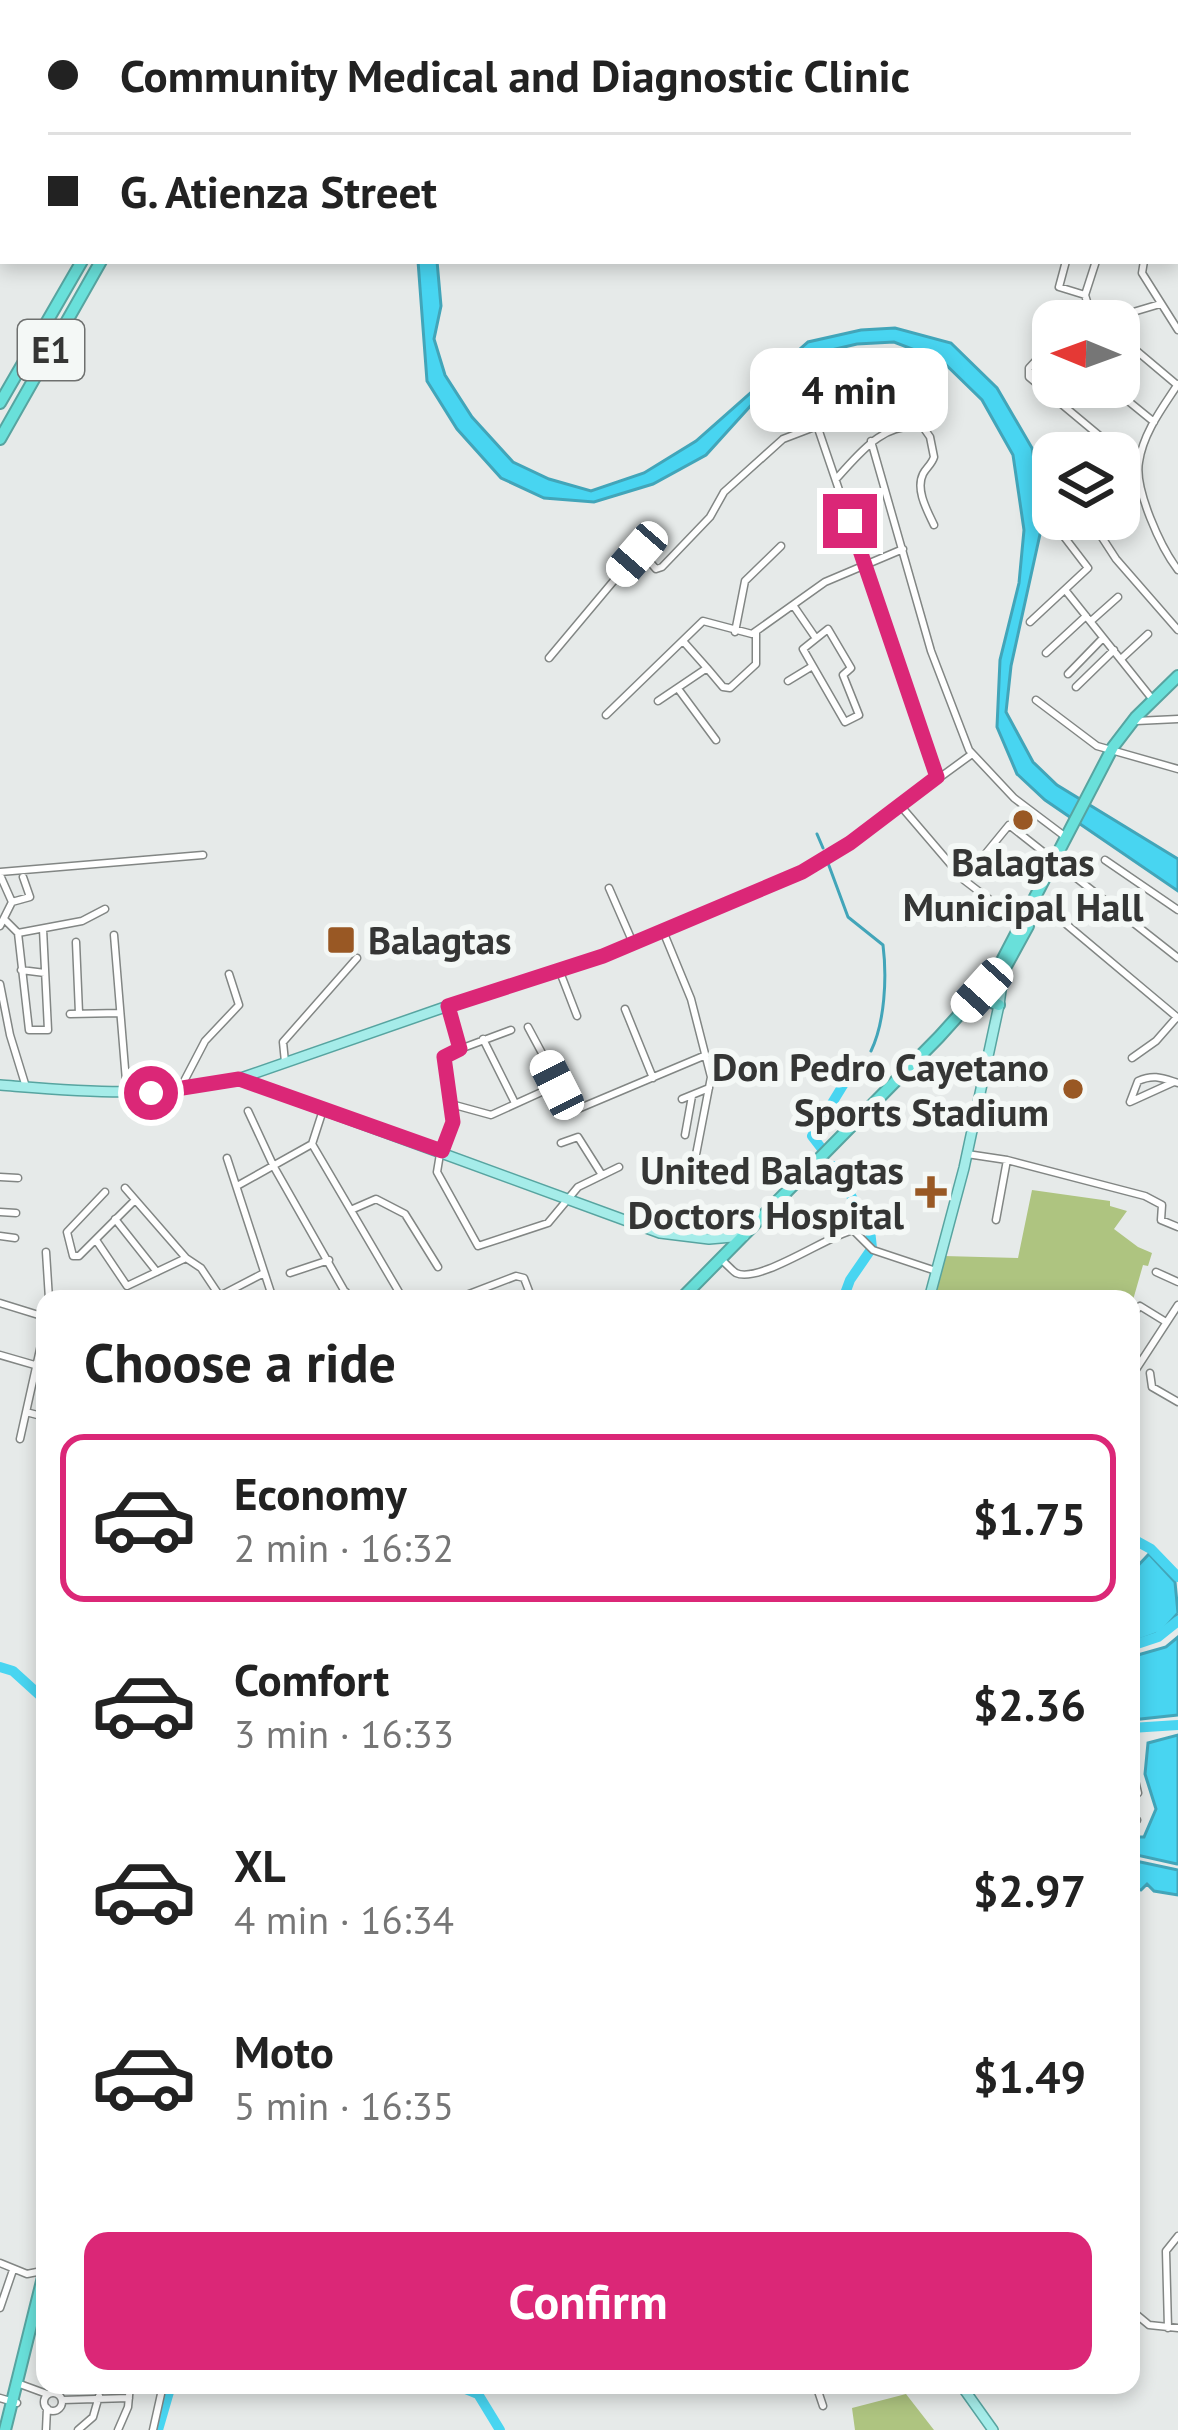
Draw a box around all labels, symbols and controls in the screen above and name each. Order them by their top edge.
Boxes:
text: Community Medical and Diagnostic Clinic [120,46,910,104]
text: G. Atienza Street [120,162,437,220]
north arrow [1032,300,1140,408]
map controls [1032,300,1140,540]
road number: E1 [18,320,84,380]
callout: 4 min [751,347,949,431]
text: 4 min [801,364,897,415]
button: layers [1032,432,1140,540]
route end [823,494,877,548]
car [600,515,674,593]
marker: Balagtas Municipal Hall [1010,807,1036,833]
place label: Balagtas Municipal Hall [903,836,1144,932]
place label: Balagtas [368,914,512,965]
marker: Balagtas [325,924,357,956]
car [945,951,1019,1029]
place label: Don Pedro Cayetano Sports Stadium [712,1041,1049,1137]
car [525,1045,589,1125]
route start [124,1066,178,1120]
marker: Don Pedro Cayetano Sports Stadium [1060,1076,1086,1102]
place label: United Balagtas Doctors Hospital [628,1144,905,1240]
marker: United Balagtas Doctors Hospital [915,1176,947,1208]
text: Choose a ride [84,1327,396,1397]
icon: car [90,1464,198,1572]
text: Economy [234,1464,407,1522]
text: $1.75 [973,1489,1086,1547]
text: 2 min · 16:32 [234,1522,454,1573]
icon: car [90,1650,198,1758]
text: Comfort [234,1650,389,1708]
text: $2.36 [973,1675,1086,1733]
text: 3 min · 16:33 [234,1708,454,1759]
icon: car [90,1836,198,1944]
text: XL [234,1836,286,1894]
text: $2.97 [973,1861,1086,1919]
text: 4 min · 16:34 [234,1894,454,1945]
icon: car [90,2022,198,2130]
text: Moto [234,2022,334,2080]
text: $1.49 [973,2047,1086,2105]
text: 5 min · 16:35 [234,2080,454,2131]
button: Confirm [84,2232,1092,2370]

